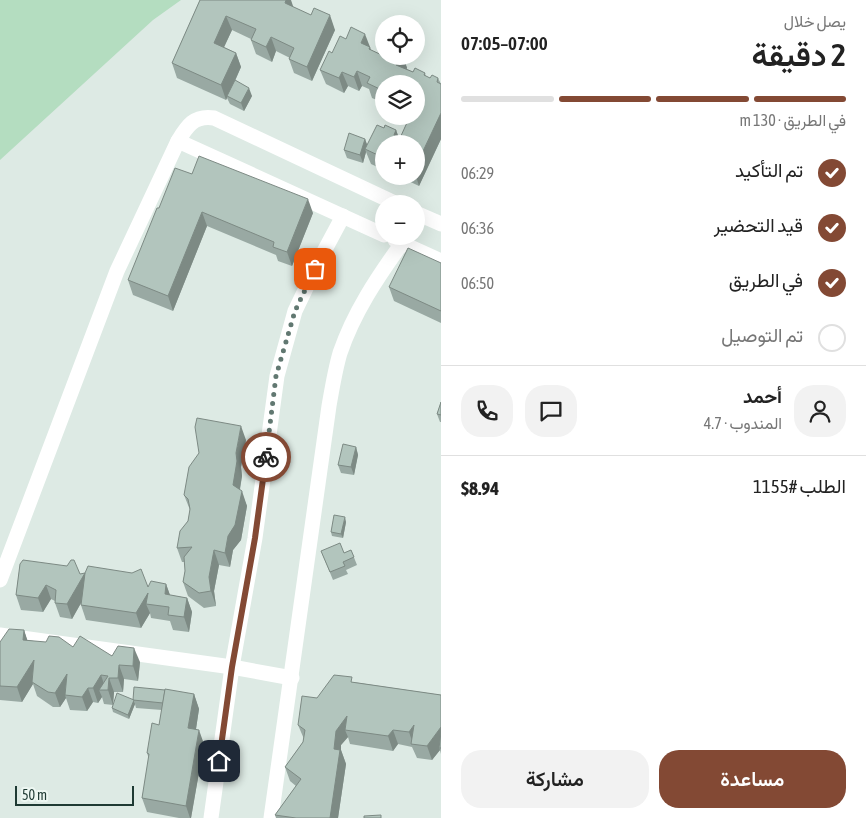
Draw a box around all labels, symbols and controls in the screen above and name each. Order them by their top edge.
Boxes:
text: يصل خلال [784,12,846,30]
map controls [375,15,425,245]
button: locate [375,15,425,65]
text: 07:00–07:05 [461,32,548,54]
text: 2 دقيقة [751,36,846,73]
button: layers [375,75,425,125]
text: في الطريق · 130 m [739,111,846,129]
button: + [375,135,425,185]
text: تم التأكيد [735,159,803,181]
icon: check [818,159,846,187]
text: 06:29 [461,164,494,182]
button: − [375,195,425,245]
text: قيد التحضير [714,214,803,236]
icon: check [818,214,846,242]
text: 06:36 [461,219,494,237]
pin [294,248,336,290]
icon: bag [301,255,329,283]
text: في الطريق [729,269,803,291]
icon: check [818,269,846,297]
text: 06:50 [461,274,494,292]
text: تم التوصيل [721,324,803,346]
button: phone [461,385,513,437]
button: chat [525,385,577,437]
text: أحمد [743,385,782,407]
button: person [794,385,846,437]
text: المندوب · 4.7 [704,414,782,432]
courier [241,432,291,482]
icon: bike [252,443,280,471]
text: الطلب #1155 [753,475,846,497]
text: $8.94 [461,477,499,499]
pin [198,740,240,782]
icon: home [205,747,233,775]
button: مشاركة [461,750,649,808]
button: مساعدة [659,750,846,808]
scale bar [15,783,134,806]
text: 50 m [22,787,47,803]

